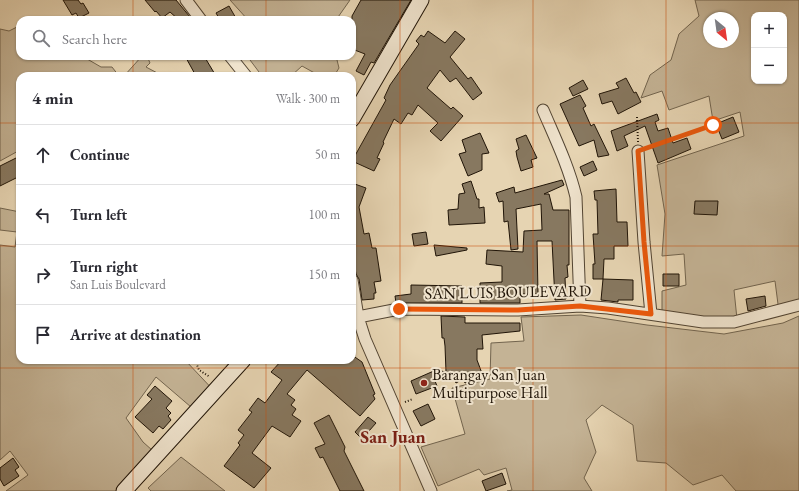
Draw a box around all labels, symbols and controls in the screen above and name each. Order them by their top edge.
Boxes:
north arrow [703,12,739,48]
map controls [751,12,787,84]
button: + [751,12,787,48]
search box [16,16,356,60]
icon: search [30,27,52,49]
text: Search here [62,29,127,48]
button: − [751,48,787,84]
text: 4 min [32,87,73,109]
text: Walk · 300 m [276,90,340,107]
route start [704,116,722,134]
icon: ahead [32,144,54,166]
text: Continue [70,145,130,164]
text: 50 m [315,146,340,163]
icon: left [32,204,54,226]
text: Turn left [70,205,127,224]
text: 100 m [309,206,340,223]
text: Turn right [70,257,138,276]
icon: right [32,264,54,286]
text: 150 m [309,266,340,283]
text: San Luis Boulevard [70,276,166,293]
street label: SAN LUIS BOULEVARD [425,280,591,304]
route end [390,300,408,318]
icon: arrive [32,324,54,346]
text: Arrive at destination [70,325,201,344]
place label: Barangay San Juan Multipurpose Hall [432,364,548,403]
marker: Barangay San Juan Multipurpose Hall [419,378,429,388]
district label: San Juan [360,425,426,448]

